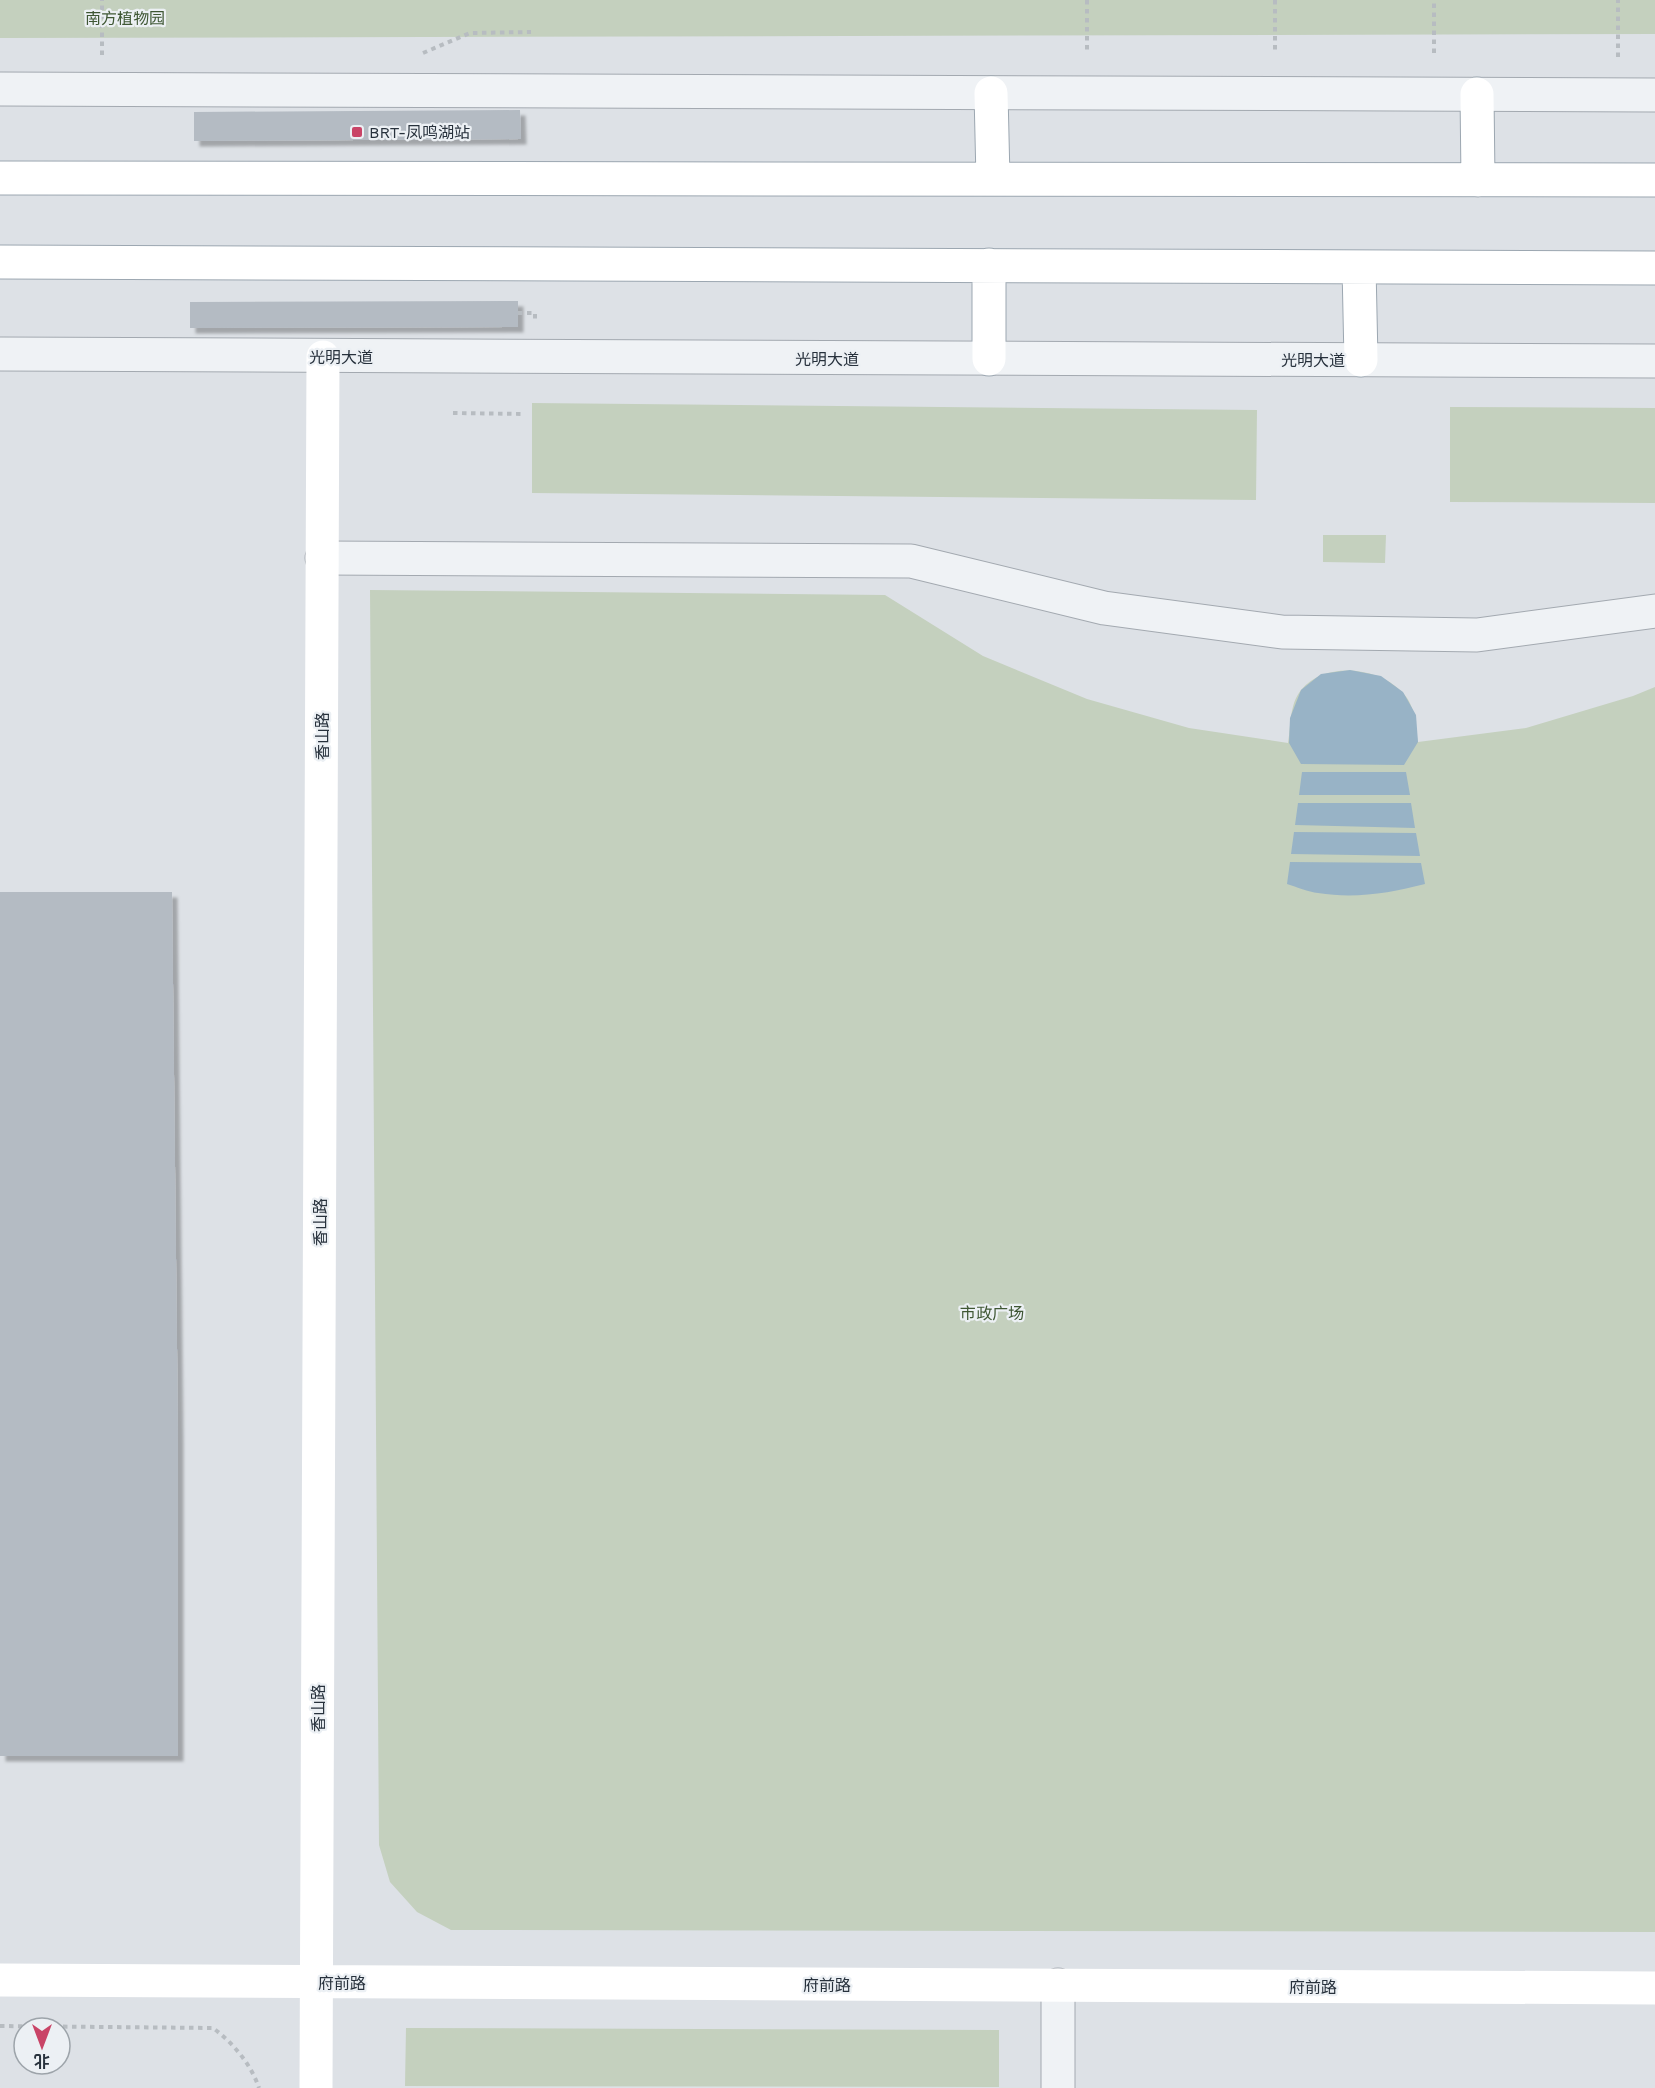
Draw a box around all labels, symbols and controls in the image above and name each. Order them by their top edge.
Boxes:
park label: 南方植物园 [85,9,165,28]
place label: BRT-凤鸣湖站 [369,123,470,142]
marker: BRT-凤鸣湖站 [350,125,364,139]
street label: 光明大道 [309,348,373,367]
street label: 光明大道 [795,350,859,369]
street label: 光明大道 [1281,351,1345,370]
street label: 香山路 [313,712,332,760]
street label: 香山路 [311,1198,330,1246]
park label: 市政广场 [960,1304,1024,1323]
street label: 香山路 [309,1684,328,1732]
street label: 府前路 [318,1974,366,1993]
street label: 府前路 [803,1976,851,1995]
street label: 府前路 [1289,1978,1337,1997]
north arrow [12,2016,72,2076]
text: 北 [34,2051,50,2070]

